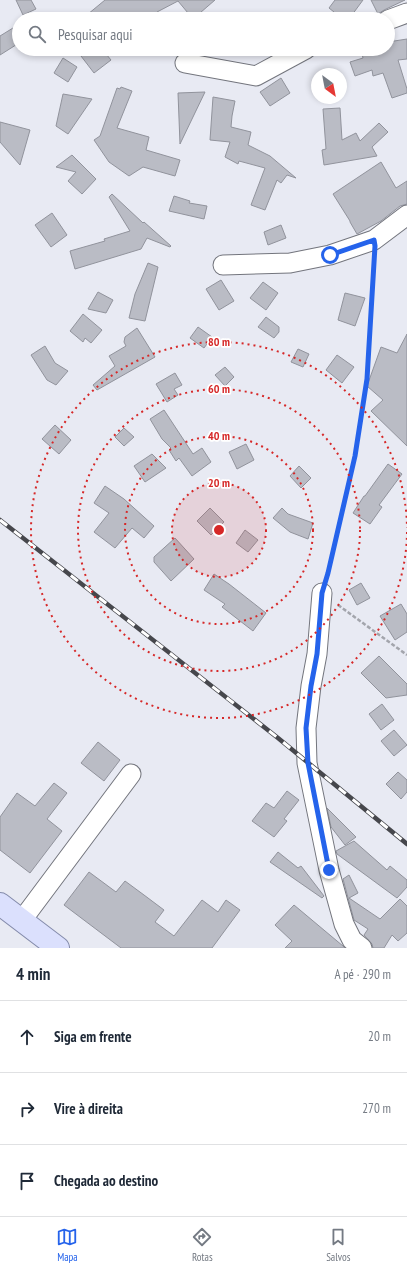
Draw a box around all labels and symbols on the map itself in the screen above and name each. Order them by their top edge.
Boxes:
north arrow [311,68,347,104]
route start [321,246,339,264]
text: 80 m [208,334,230,349]
text: 60 m [208,381,230,396]
text: 40 m [208,428,230,443]
text: 20 m [208,475,230,490]
centre of rings [212,523,226,537]
route end [320,861,338,879]

